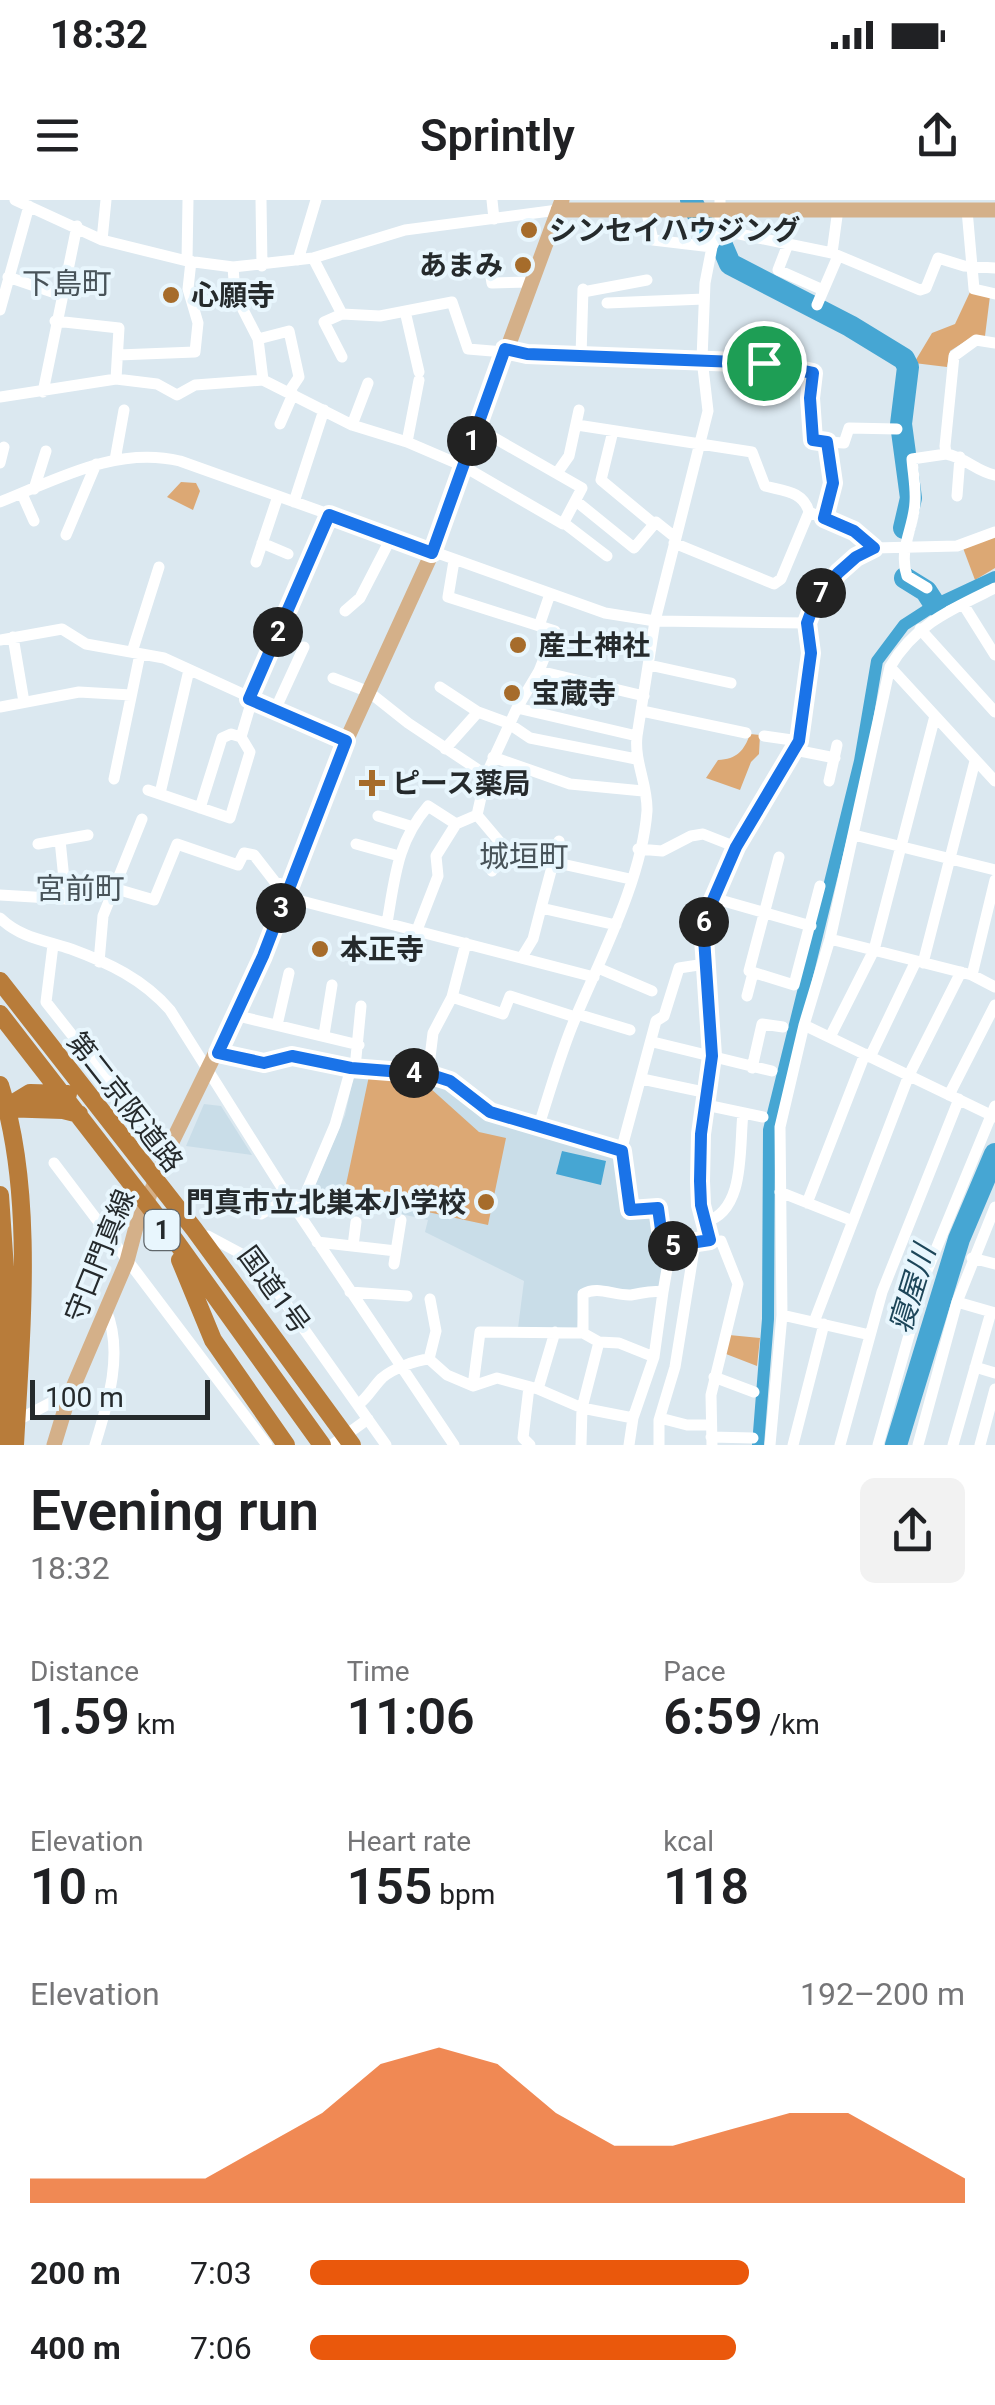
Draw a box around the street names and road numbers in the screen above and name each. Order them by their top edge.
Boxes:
street label: 第二京阪道路 [60,1026,190,1178]
street label: 守口門真線 [58,1185,142,1327]
road number: 1 [144,1210,180,1250]
street label: 国道1号 [231,1240,317,1340]

